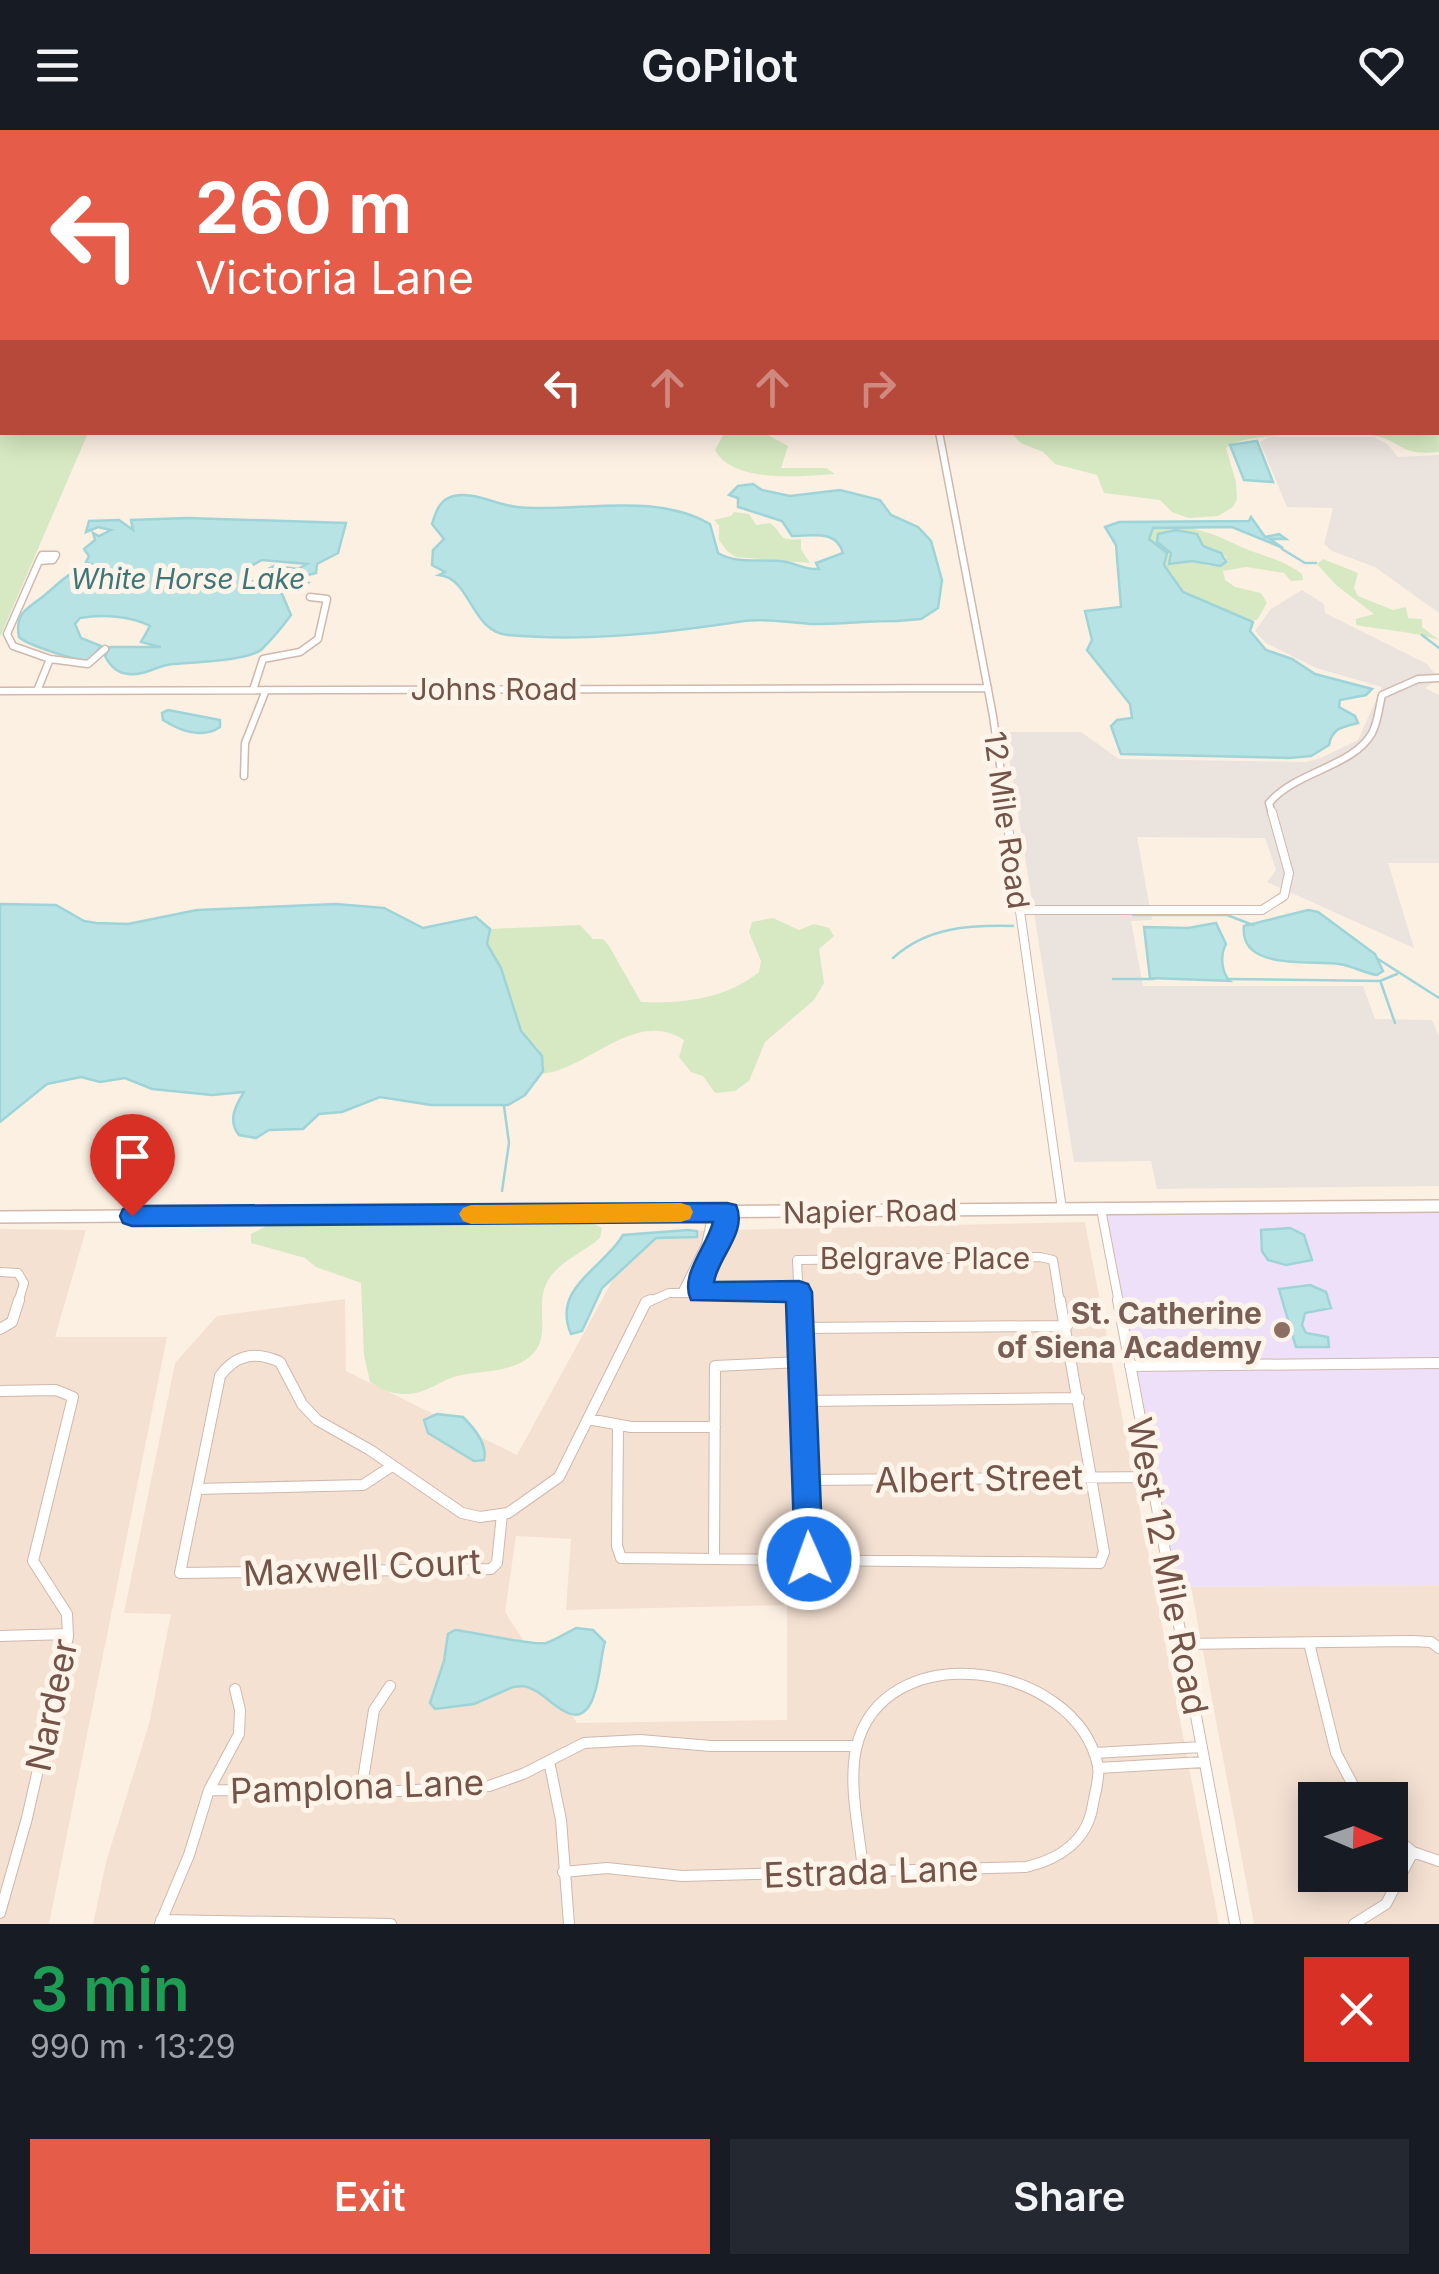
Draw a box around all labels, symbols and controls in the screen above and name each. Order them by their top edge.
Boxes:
icon: menu [30,38,85,93]
text: GoPilot [641,38,798,93]
icon: heart [1354,38,1409,93]
text: 260 m [195,165,412,250]
icon: left [30,170,160,300]
text: Victoria Lane [195,250,474,305]
icon: left [535,360,590,415]
icon: ahead [640,360,695,415]
icon: ahead [745,360,800,415]
icon: right [850,360,905,415]
water label: White Horse Lake [71,562,305,596]
street label: Johns Road [410,671,578,707]
street label: 12 Mile Road [977,729,1037,911]
pin [90,1114,175,1217]
icon: arrive [105,1129,160,1184]
street label: Napier Road [782,1191,958,1231]
street label: Belgrave Place [820,1240,1030,1276]
place label: St. Catherine of Siena Academy [997,1295,1262,1365]
marker: St. Catherine of Siena Academy [1271,1319,1293,1341]
street label: West 12 Mile Road [1119,1414,1217,1718]
street label: Albert Street [875,1455,1083,1501]
position arrow [757,1507,861,1611]
street label: Maxwell Court [242,1540,482,1594]
street label: Nardeer [17,1635,85,1775]
street label: Pamplona Lane [229,1761,485,1811]
north arrow [1298,1782,1408,1892]
map controls [1298,1782,1408,1892]
street label: Estrada Lane [763,1846,979,1896]
text: 3 min [30,1953,190,2025]
button: close [1304,1957,1409,2062]
text: 990 m · 13:29 [30,2027,235,2066]
button: Exit [30,2139,710,2254]
button: Share [730,2139,1409,2254]

